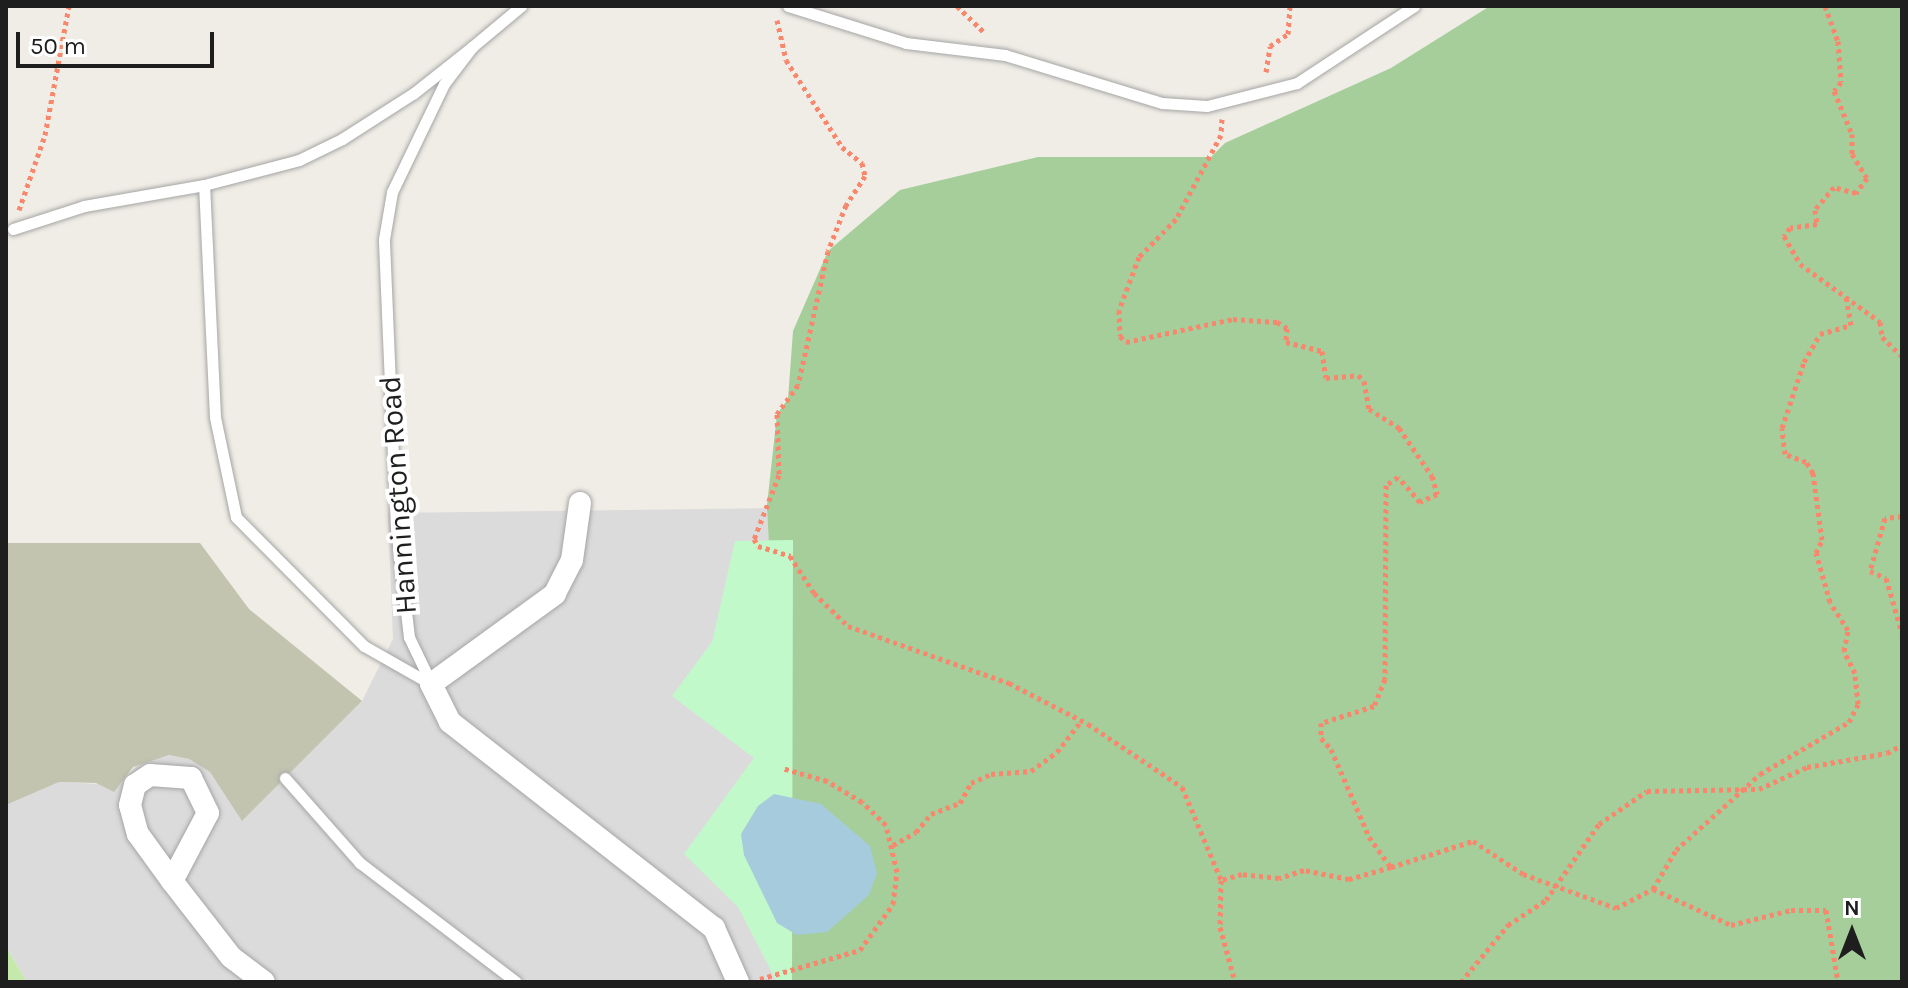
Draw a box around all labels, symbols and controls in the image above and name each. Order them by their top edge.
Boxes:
scale bar [20,16,218,66]
text: 50 m [30,32,86,60]
street label: Hannington Road [372,375,424,615]
north arrow [1812,892,1892,972]
text: N [1844,895,1860,921]

